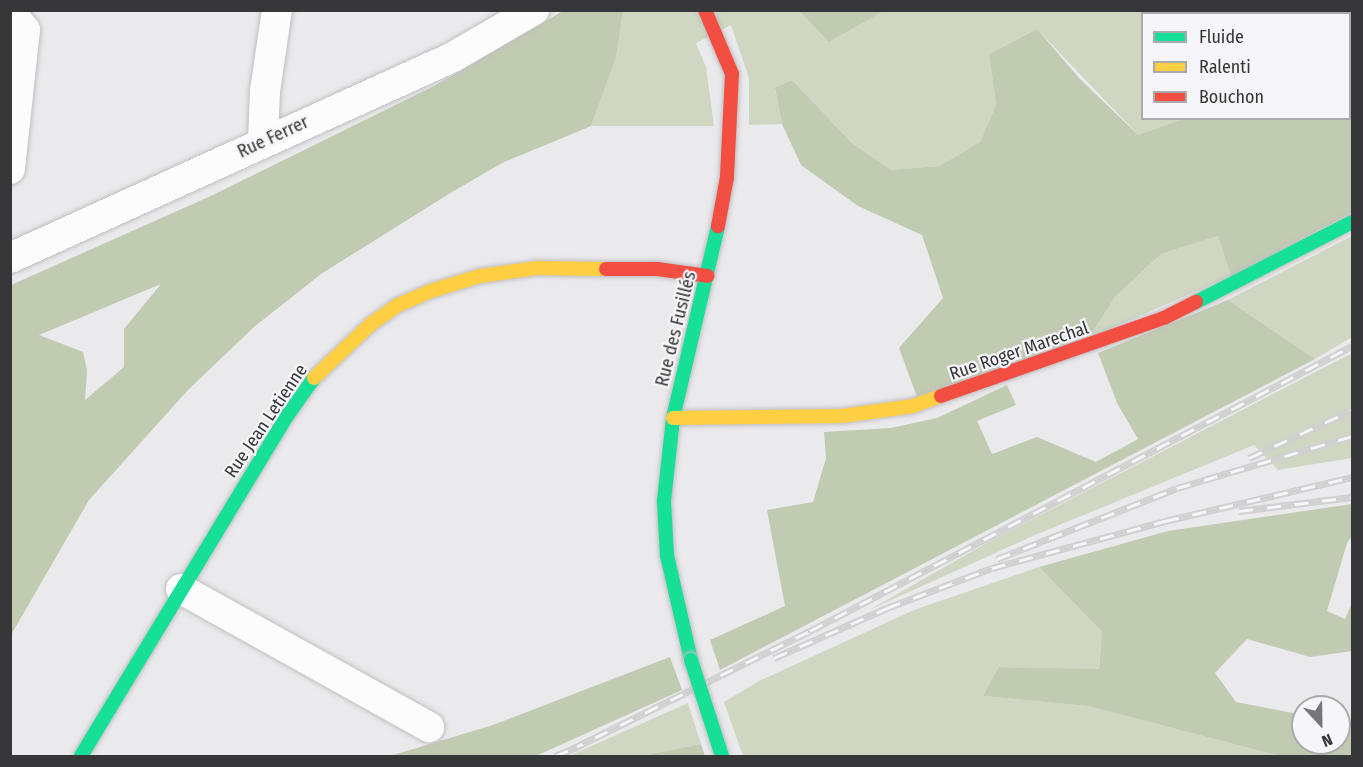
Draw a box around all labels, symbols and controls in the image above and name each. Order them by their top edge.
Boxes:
legend [1141,12,1351,120]
text: Fluide [1199,26,1244,48]
text: Ralenti [1199,56,1251,78]
text: Bouchon [1199,86,1264,108]
street label: Rue Ferrer [234,111,312,163]
street label: Rue des Fusillés [651,269,701,389]
street label: Rue Roger Marechal [947,317,1091,385]
street label: Rue Jean Letienne [220,360,312,482]
north arrow [1291,695,1351,755]
text: N [1319,730,1335,751]

